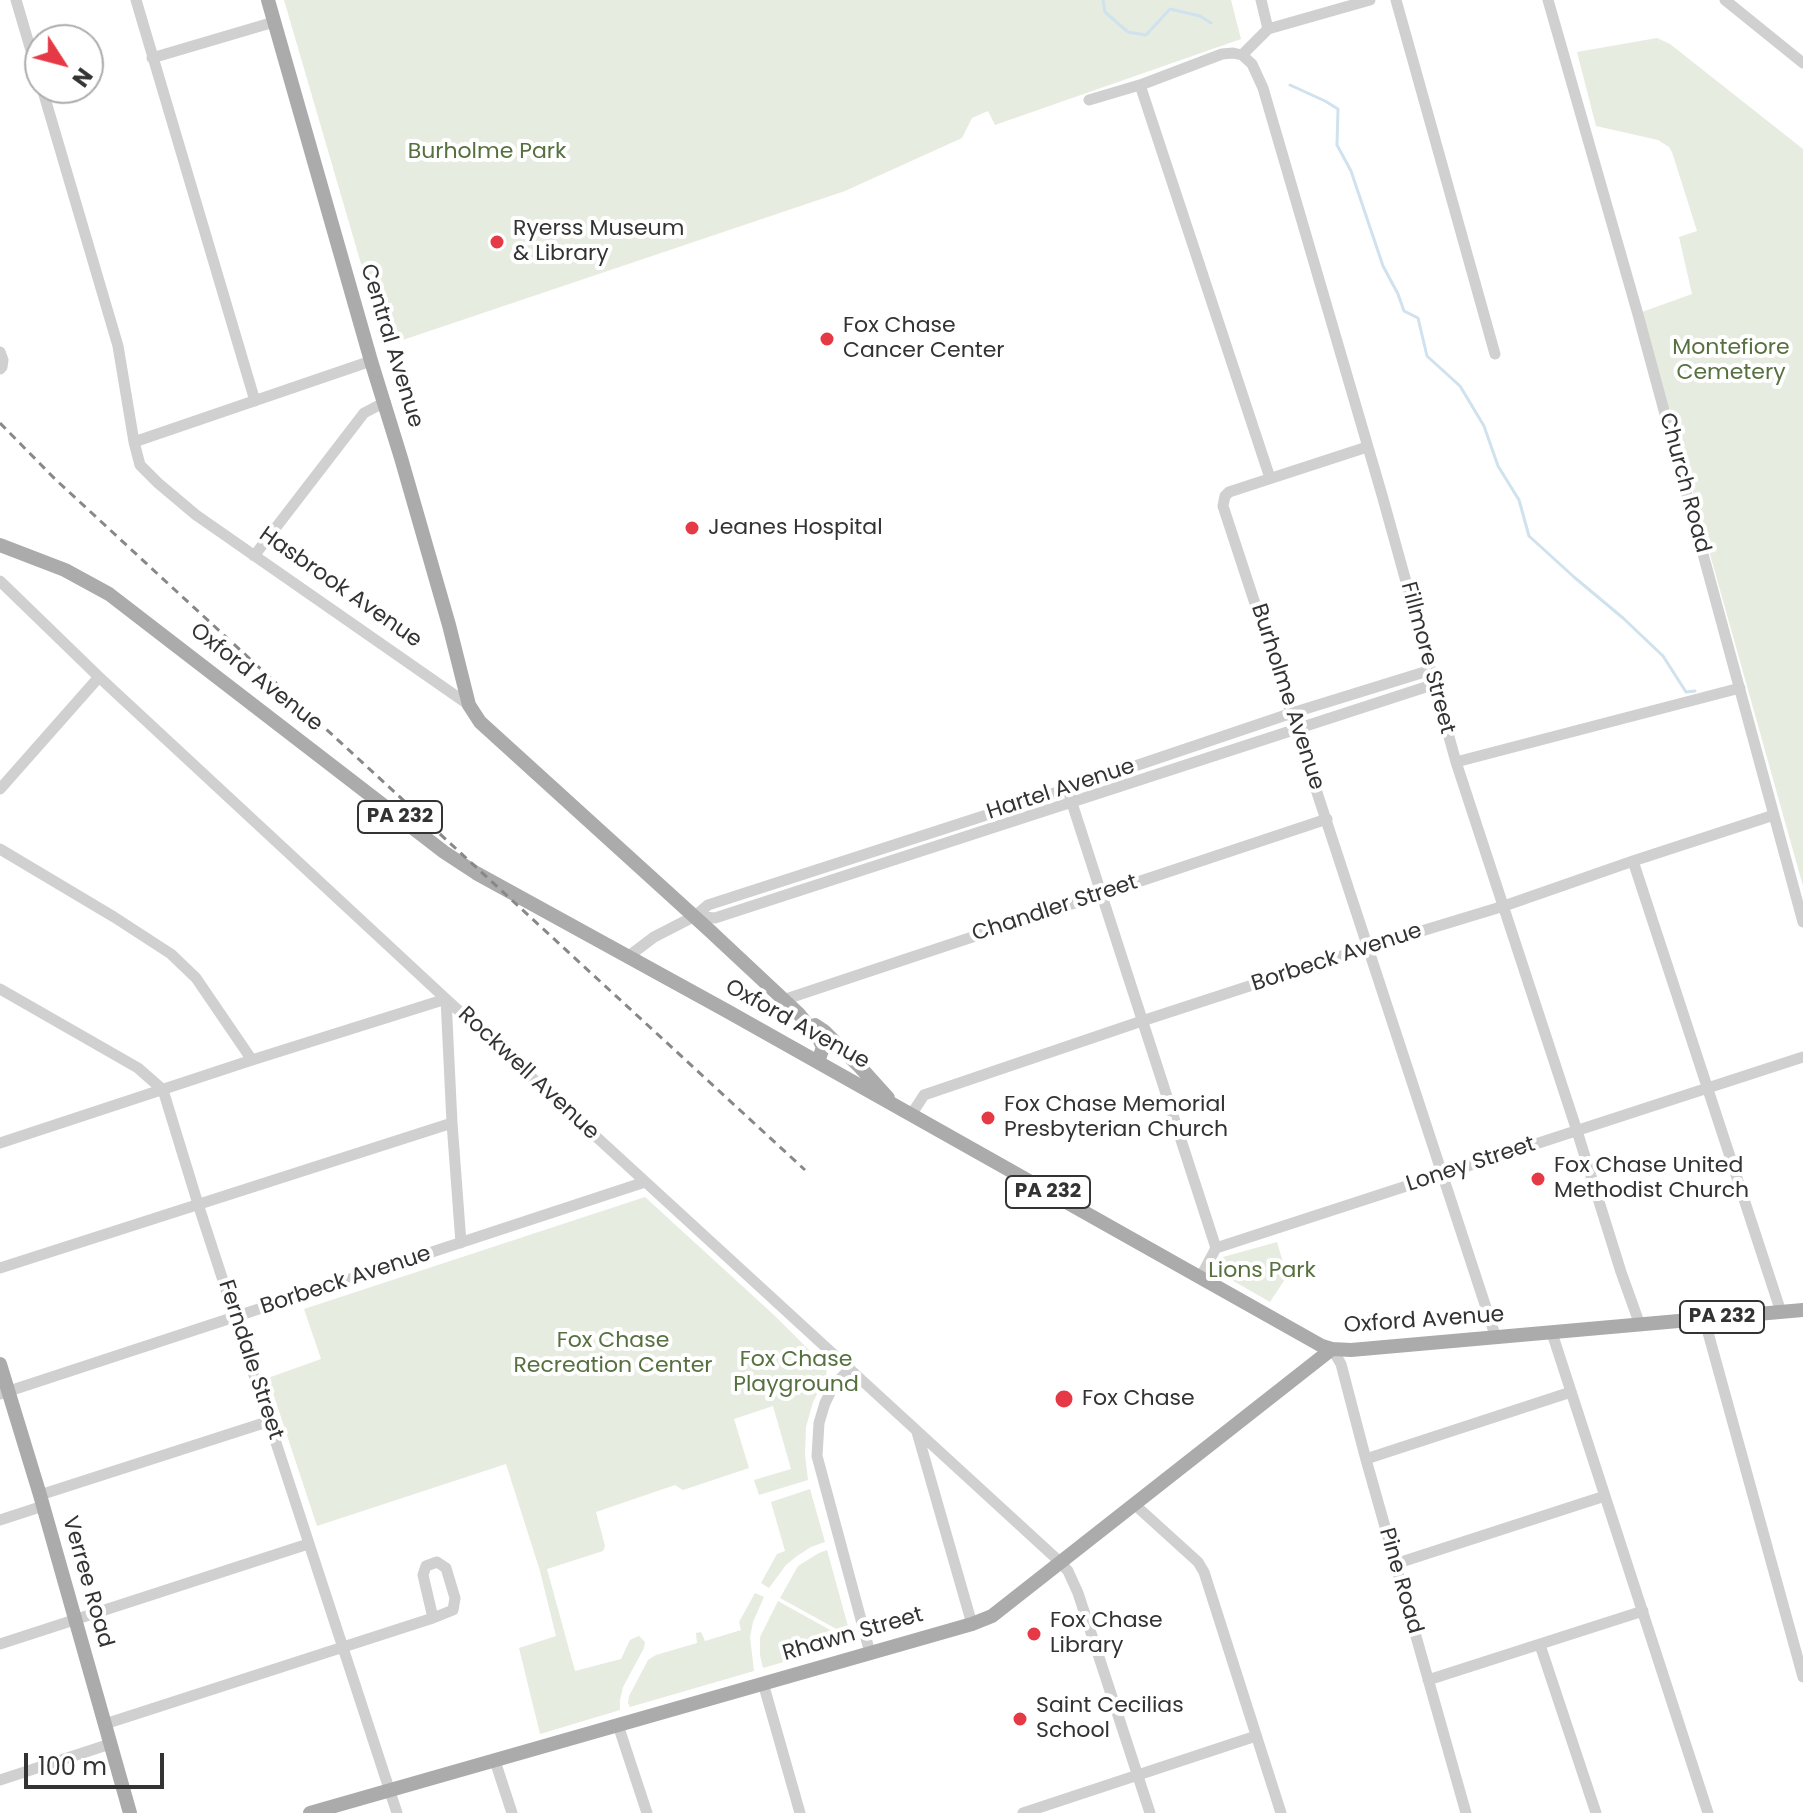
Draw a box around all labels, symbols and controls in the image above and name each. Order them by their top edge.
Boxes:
north arrow [24,24,104,104]
text: N [65,61,100,93]
park label: Burholme Park [408,139,566,165]
place label: Ryerss Museum & Library [513,216,684,268]
marker: Ryerss Museum & Library [488,233,506,251]
street label: Central Avenue [354,261,428,431]
place label: Fox Chase Cancer Center [843,313,1005,364]
marker: Fox Chase Cancer Center [818,330,836,348]
park label: Montefiore Cemetery [1672,335,1790,386]
street label: Church Road [1653,410,1715,556]
place label: Jeanes Hospital [708,515,883,541]
marker: Jeanes Hospital [683,519,701,537]
street label: Hasbrook Avenue [254,522,426,654]
street label: Fillmore Street [1394,579,1460,737]
street label: Burholme Avenue [1244,601,1330,793]
street label: Oxford Avenue [185,618,327,738]
street label: Hartel Avenue [984,754,1138,826]
road number: PA 232 [358,801,442,833]
street label: Chandler Street [969,870,1141,948]
street label: Borbeck Avenue [1249,918,1425,998]
street label: Oxford Avenue [720,974,874,1076]
street label: Rockwell Avenue [452,1002,604,1146]
place label: Fox Chase Memorial Presbyterian Church [1004,1092,1228,1144]
marker: Fox Chase Memorial Presbyterian Church [979,1109,997,1127]
street label: Loney Street [1403,1132,1539,1198]
place label: Fox Chase United Methodist Church [1554,1153,1749,1204]
marker: Fox Chase United Methodist Church [1529,1170,1547,1188]
road number: PA 232 [1006,1176,1090,1208]
street label: Borbeck Avenue [258,1241,434,1321]
park label: Lions Park [1208,1258,1316,1284]
street label: Ferndale Street [212,1277,288,1443]
road number: PA 232 [1680,1301,1764,1333]
street label: Oxford Avenue [1343,1302,1505,1340]
park label: Fox Chase Recreation Center [513,1328,713,1380]
park label: Fox Chase Playground [733,1347,859,1398]
place label: Fox Chase [1082,1386,1195,1412]
marker: Fox Chase [1053,1388,1075,1410]
street label: Verree Road [56,1513,118,1651]
street label: Pine Road [1372,1525,1428,1637]
street label: Rhawn Street [780,1602,926,1668]
place label: Fox Chase Library [1050,1608,1163,1660]
marker: Fox Chase Library [1025,1625,1043,1643]
place label: Saint Cecilias School [1036,1693,1184,1744]
marker: Saint Cecilias School [1011,1710,1029,1728]
scale bar [28,1737,168,1787]
text: 100 m [38,1750,107,1783]

